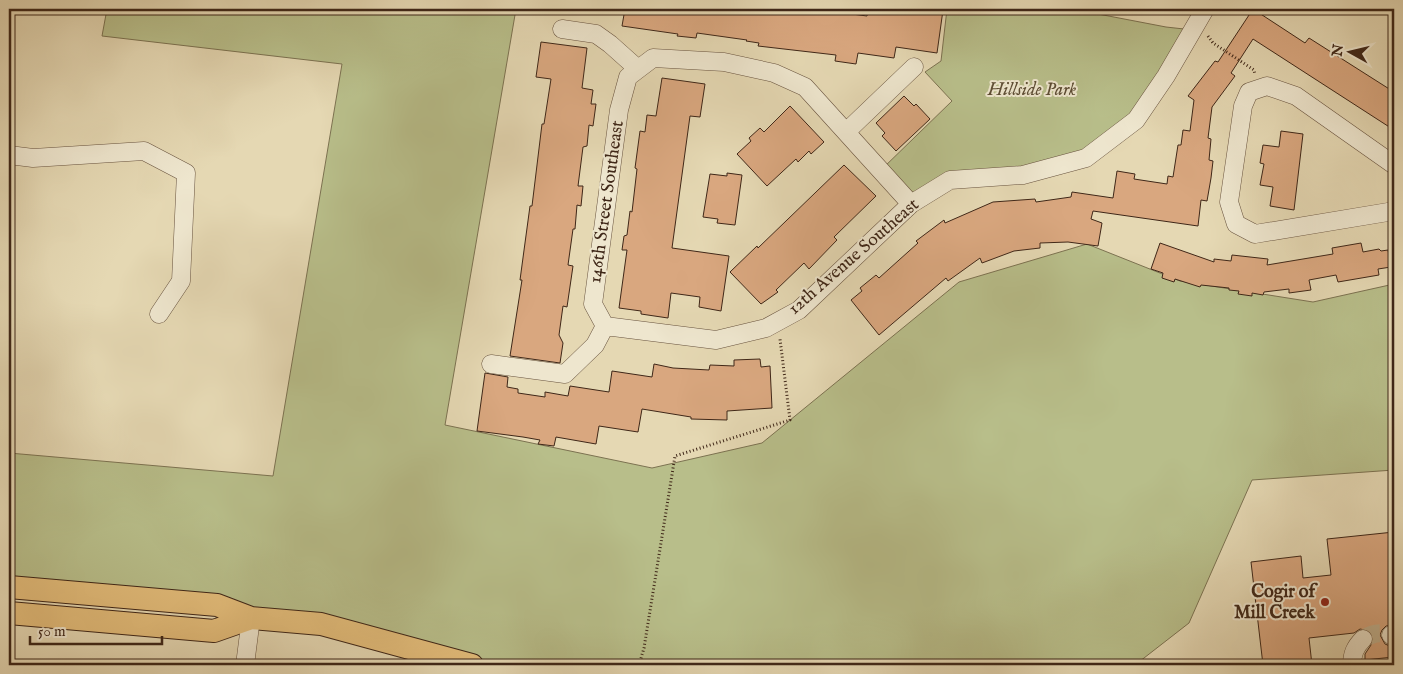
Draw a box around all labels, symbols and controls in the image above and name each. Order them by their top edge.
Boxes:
north arrow [1326,28,1376,78]
text: N [1328,43,1348,59]
park label: Hillside Park [987,79,1076,102]
street label: 146th Street Southeast [584,119,630,285]
street label: 12th Avenue Southeast [784,194,924,320]
place label: Cogir of Mill Creek [1234,581,1318,625]
marker: Cogir of Mill Creek [1319,596,1331,608]
scale bar [30,614,162,646]
text: 50 m [38,622,66,641]

